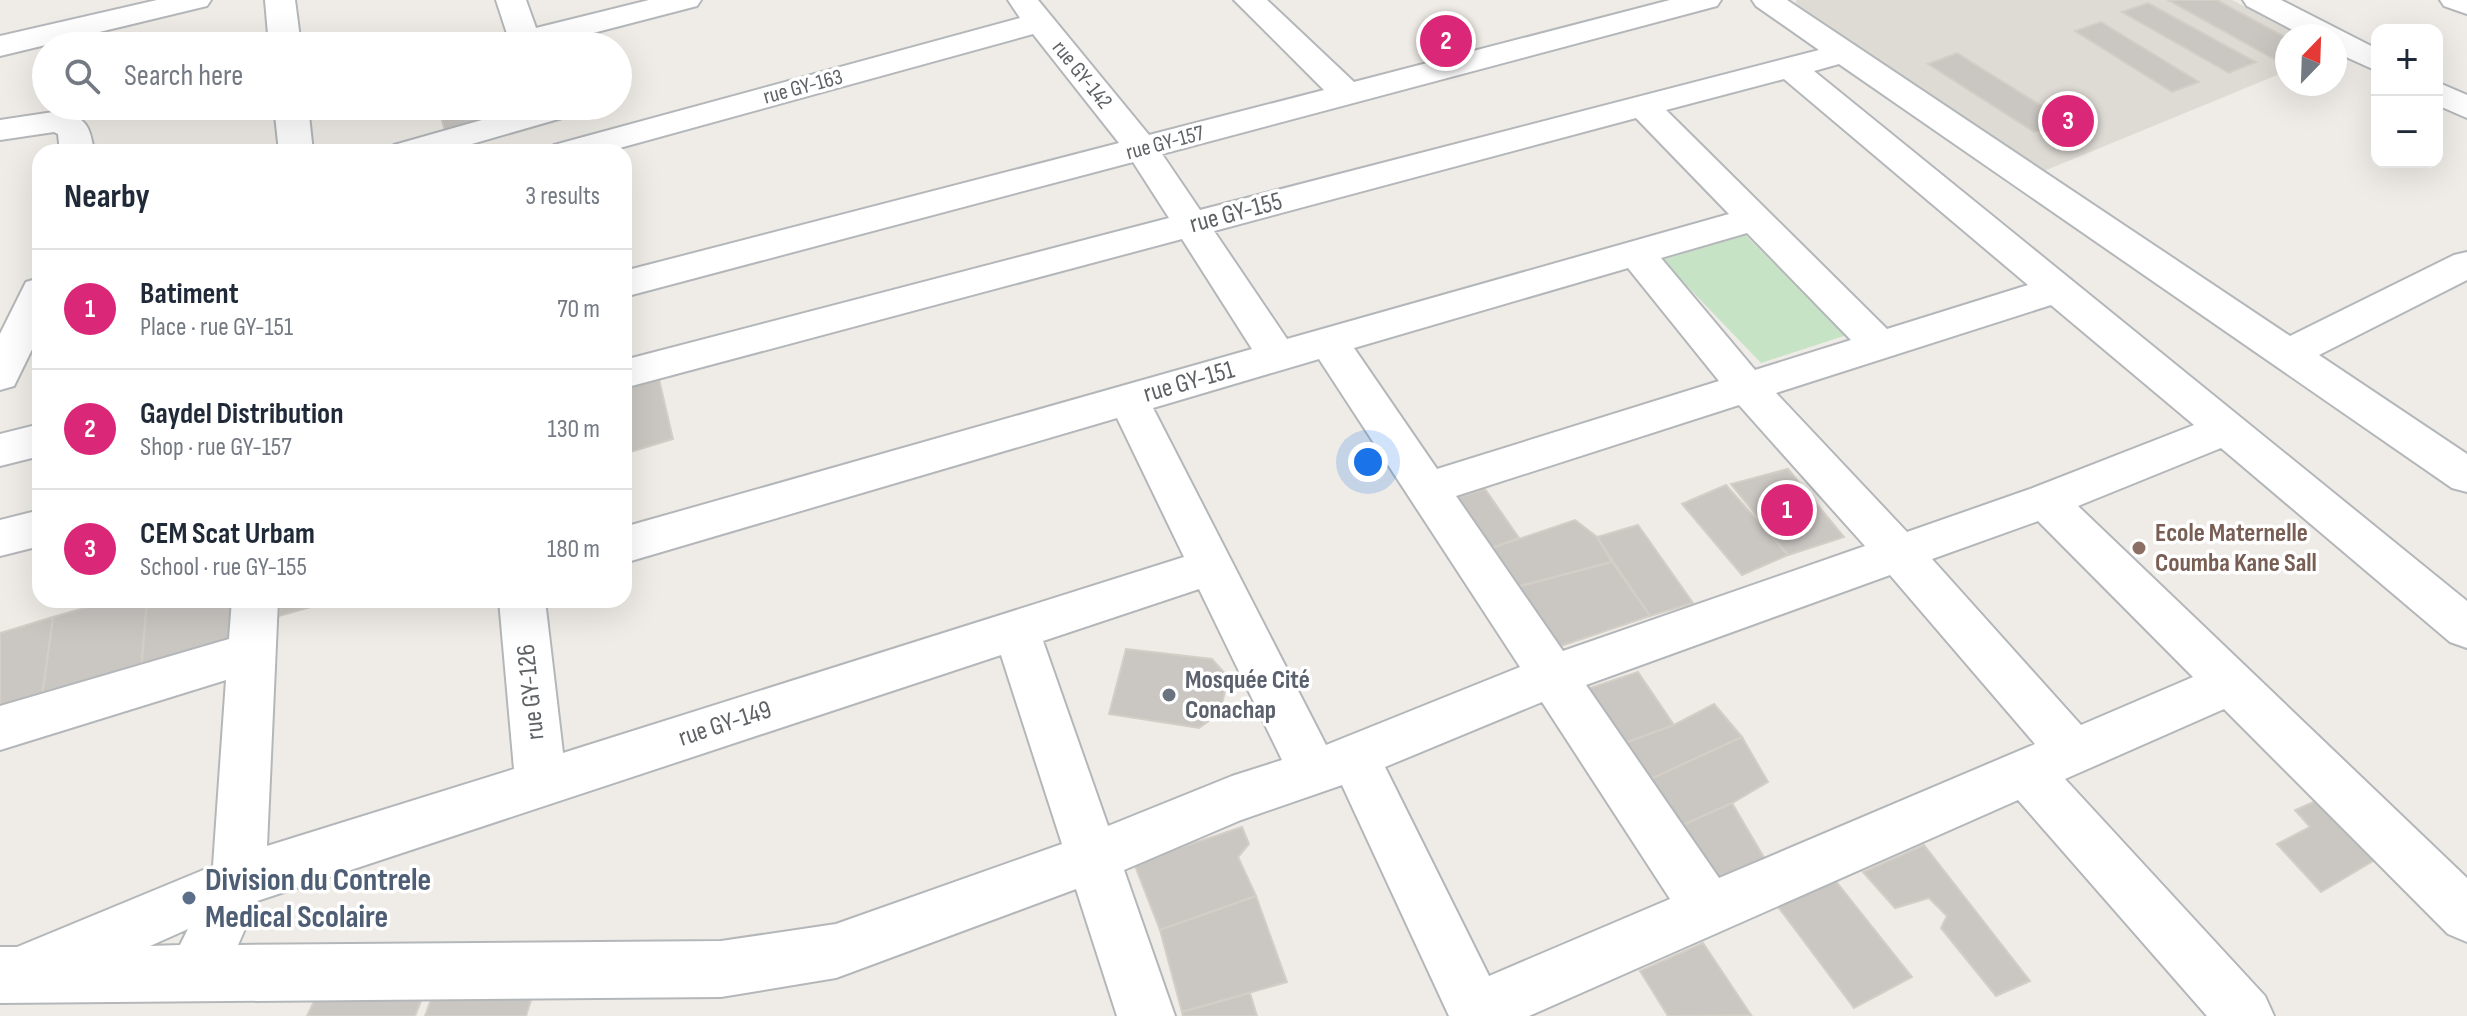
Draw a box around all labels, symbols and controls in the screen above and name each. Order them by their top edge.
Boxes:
pin: 2 [1420,11,1472,71]
north arrow [2275,24,2347,96]
map controls [2371,24,2443,168]
button: + [2371,24,2443,96]
search box [32,32,632,120]
street label: rue GY-142 [1046,35,1118,115]
icon: search [60,54,104,98]
text: Search here [124,58,243,94]
street label: rue GY-163 [760,63,846,111]
pin: 3 [2042,91,2094,151]
button: − [2371,96,2443,168]
street label: rue GY-157 [1123,120,1207,166]
text: Nearby [64,176,150,217]
text: 3 results [525,181,600,212]
street label: rue GY-155 [1186,186,1286,240]
text: Batiment [140,276,239,312]
text: 1 [85,294,95,325]
text: 70 m [557,294,600,325]
text: Place · rue GY-151 [140,312,293,343]
street label: rue GY-151 [1140,354,1238,410]
text: Gaydel Distribution [140,396,344,432]
text: 2 [84,414,96,445]
text: 130 m [548,414,600,445]
text: Shop · rue GY-157 [140,432,292,463]
your location [1348,442,1388,482]
pin: 1 [1761,480,1813,540]
text: CEM Scat Urbam [140,516,315,552]
place label: Ecole Maternelle Coumba Kane Sall [2155,518,2317,579]
text: 3 [84,534,96,565]
text: 180 m [547,534,600,565]
marker: Ecole Maternelle Coumba Kane Sall [2130,539,2148,557]
text: School · rue GY-155 [140,552,307,583]
street label: rue GY-126 [511,643,551,741]
place label: Mosquée Cité Conachap [1185,665,1310,726]
marker: Mosquée Cité Conachap [1160,686,1178,704]
street label: rue GY-149 [675,694,775,754]
place label: Division du Contrele Medical Scolaire [205,861,431,937]
marker: Division du Contrele Medical Scolaire [180,889,198,907]

